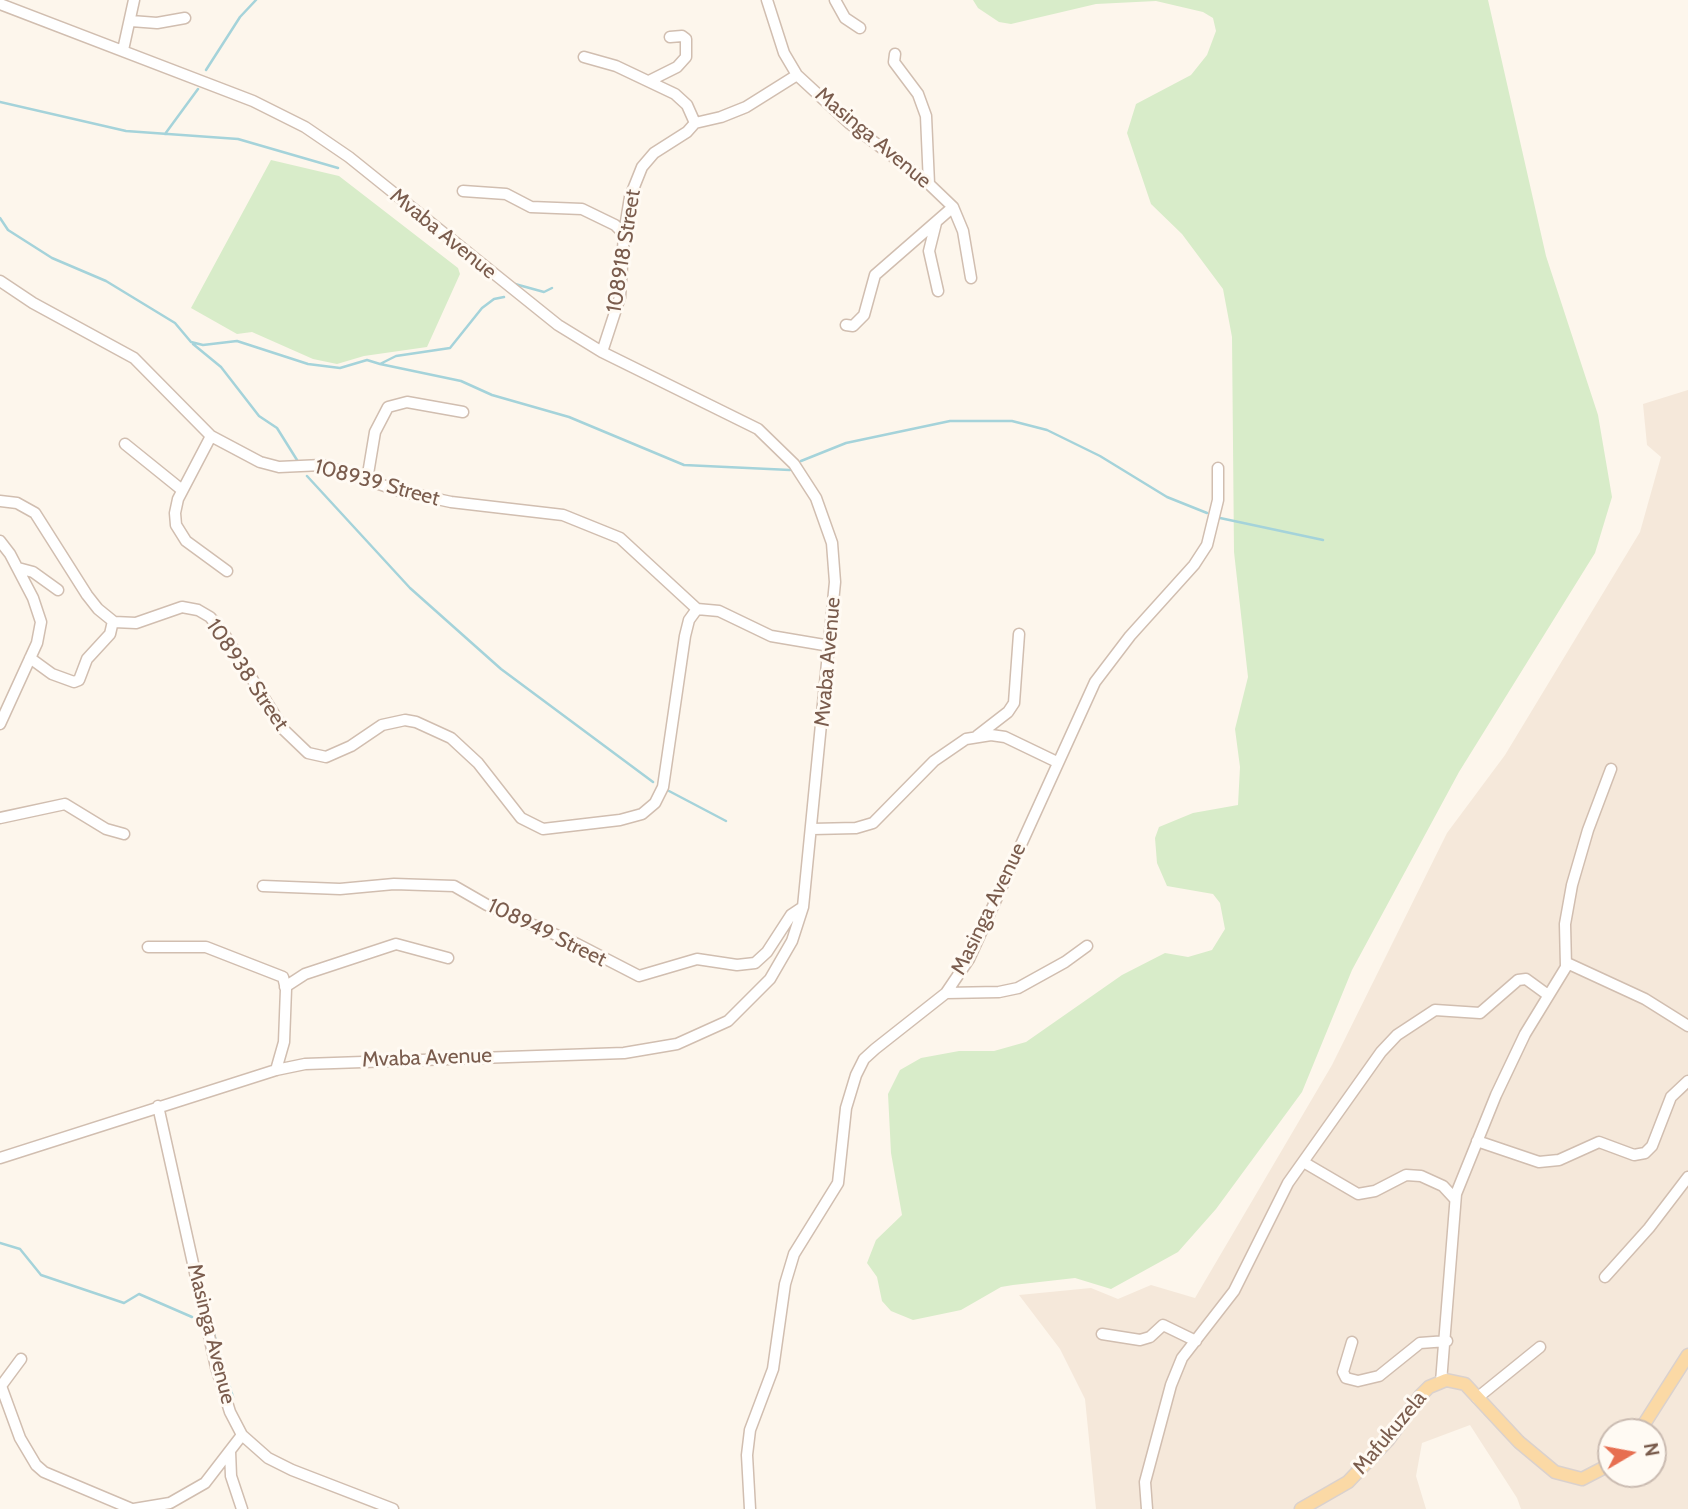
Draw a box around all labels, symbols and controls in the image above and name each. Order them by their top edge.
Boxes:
street label: Masinga Avenue [810,82,936,194]
street label: Mvaba Avenue [385,183,501,285]
street label: 108918 Street [602,188,646,314]
street label: 108939 Street [312,454,442,512]
street label: Mvaba Avenue [810,596,846,728]
street label: 108938 Street [201,615,293,735]
street label: Masinga Avenue [946,839,1032,979]
street label: 108949 Street [484,893,610,973]
street label: Mvaba Avenue [362,1043,492,1073]
street label: Masinga Avenue [181,1261,241,1407]
street label: Mafukuzela [1348,1386,1432,1480]
north arrow [1597,1418,1667,1488]
text: N [1639,1441,1664,1458]

